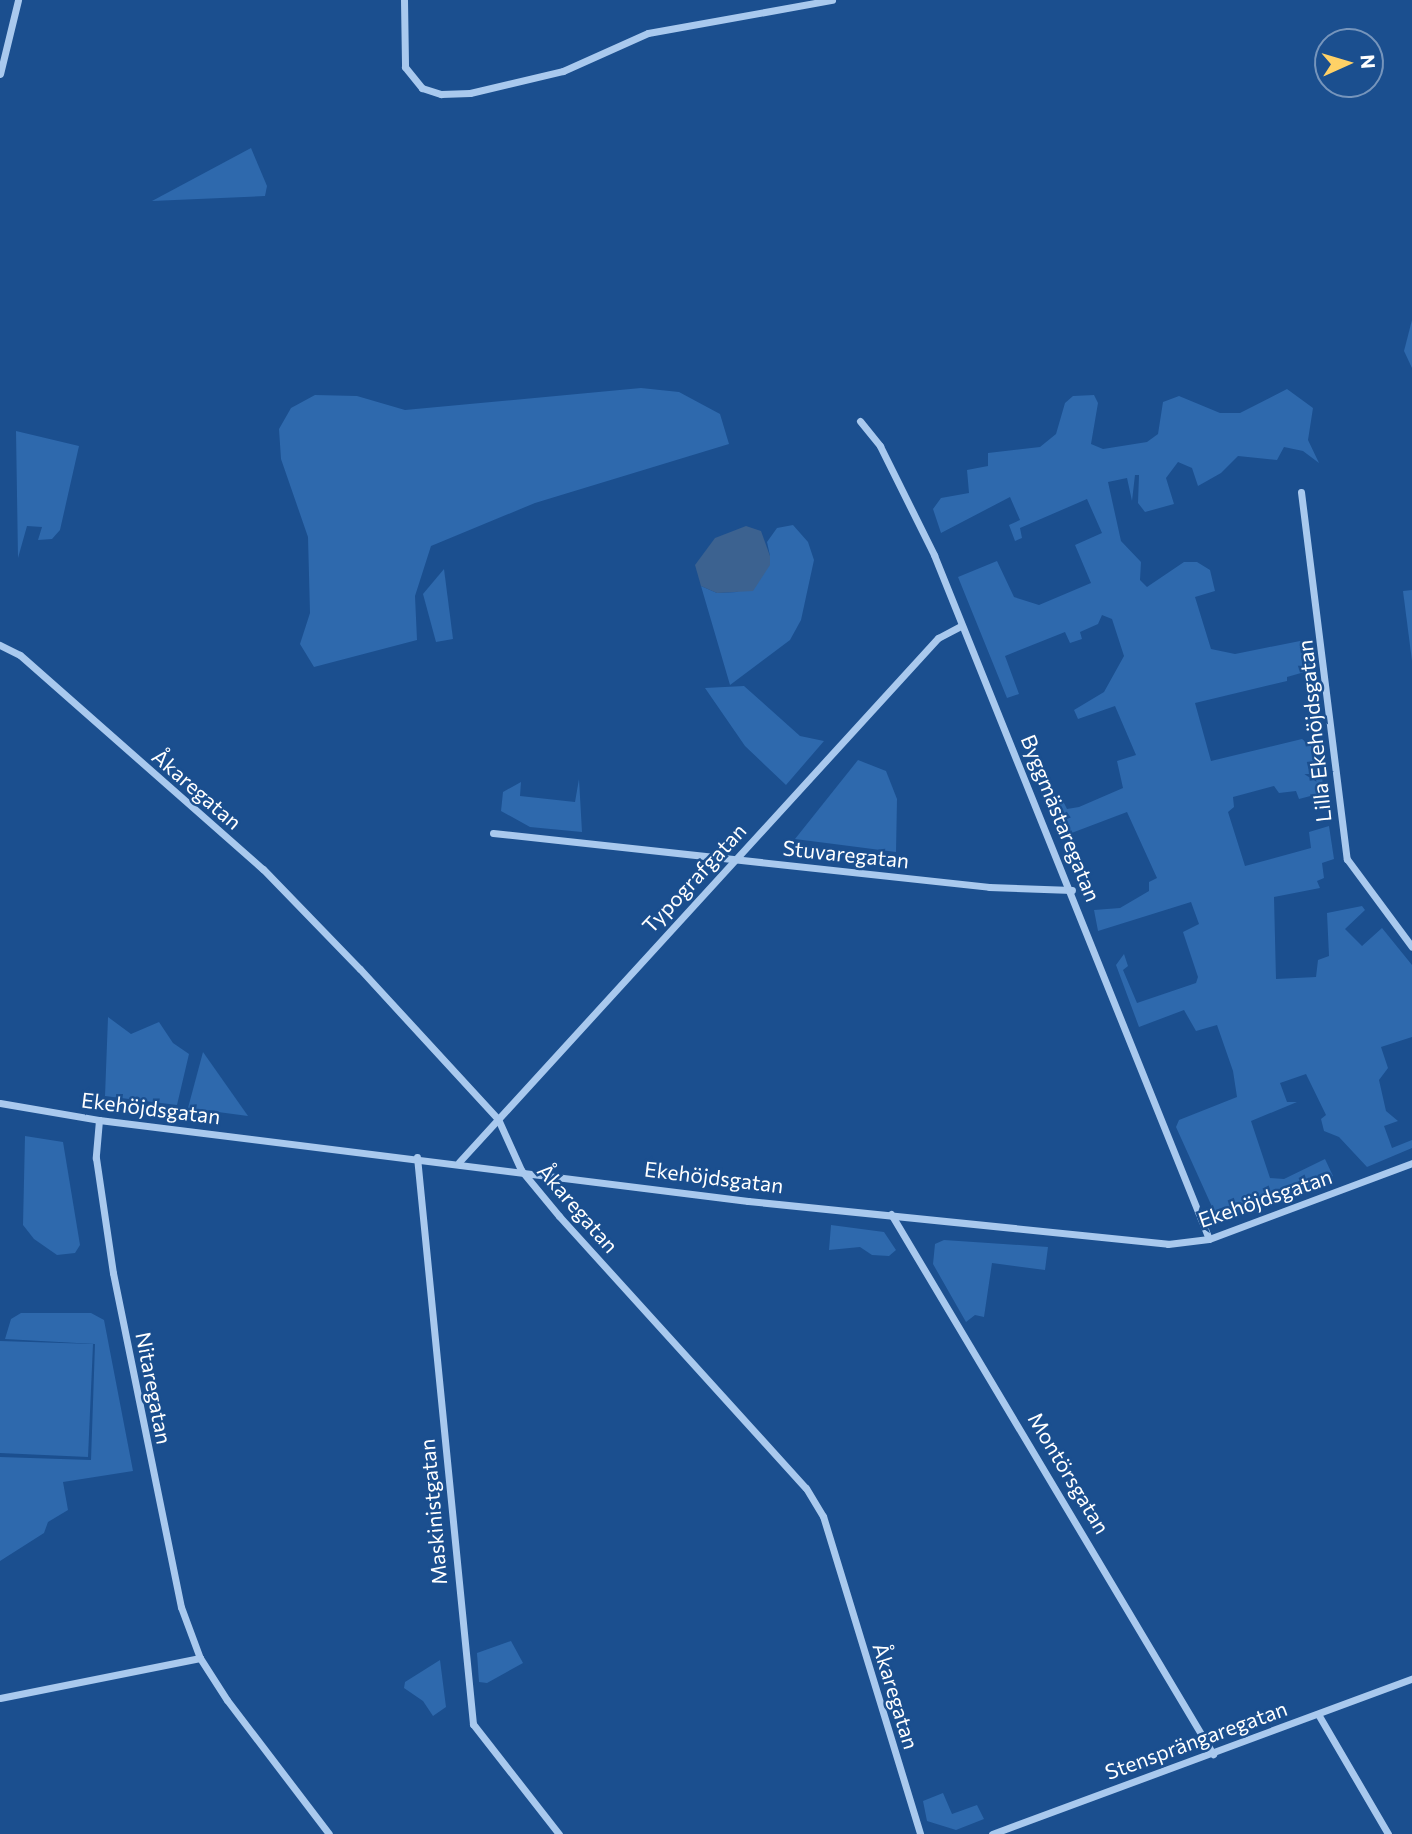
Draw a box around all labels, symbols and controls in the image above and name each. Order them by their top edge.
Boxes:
north arrow [1314,28,1384,98]
text: N [1356,54,1380,70]
street label: Lilla Ekehöjdsgatan [1292,639,1336,823]
street label: Byggmästaregatan [1016,731,1106,905]
street label: Åkaregatan [147,743,247,835]
street label: Typografgatan [637,818,751,938]
street label: Stuvaregatan [782,835,910,873]
street label: Ekehöjdsgatan [80,1087,222,1129]
street label: Ekehöjdsgatan [643,1156,785,1198]
street label: Åkaregatan [532,1158,624,1258]
street label: Ekehöjdsgatan [1195,1163,1335,1233]
street label: Nitaregatan [131,1330,177,1446]
street label: Montörsgatan [1023,1408,1115,1538]
street label: Maskinistgatan [414,1438,452,1586]
street label: Åkaregatan [868,1640,924,1752]
street label: Stensprängaregatan [1102,1695,1290,1785]

